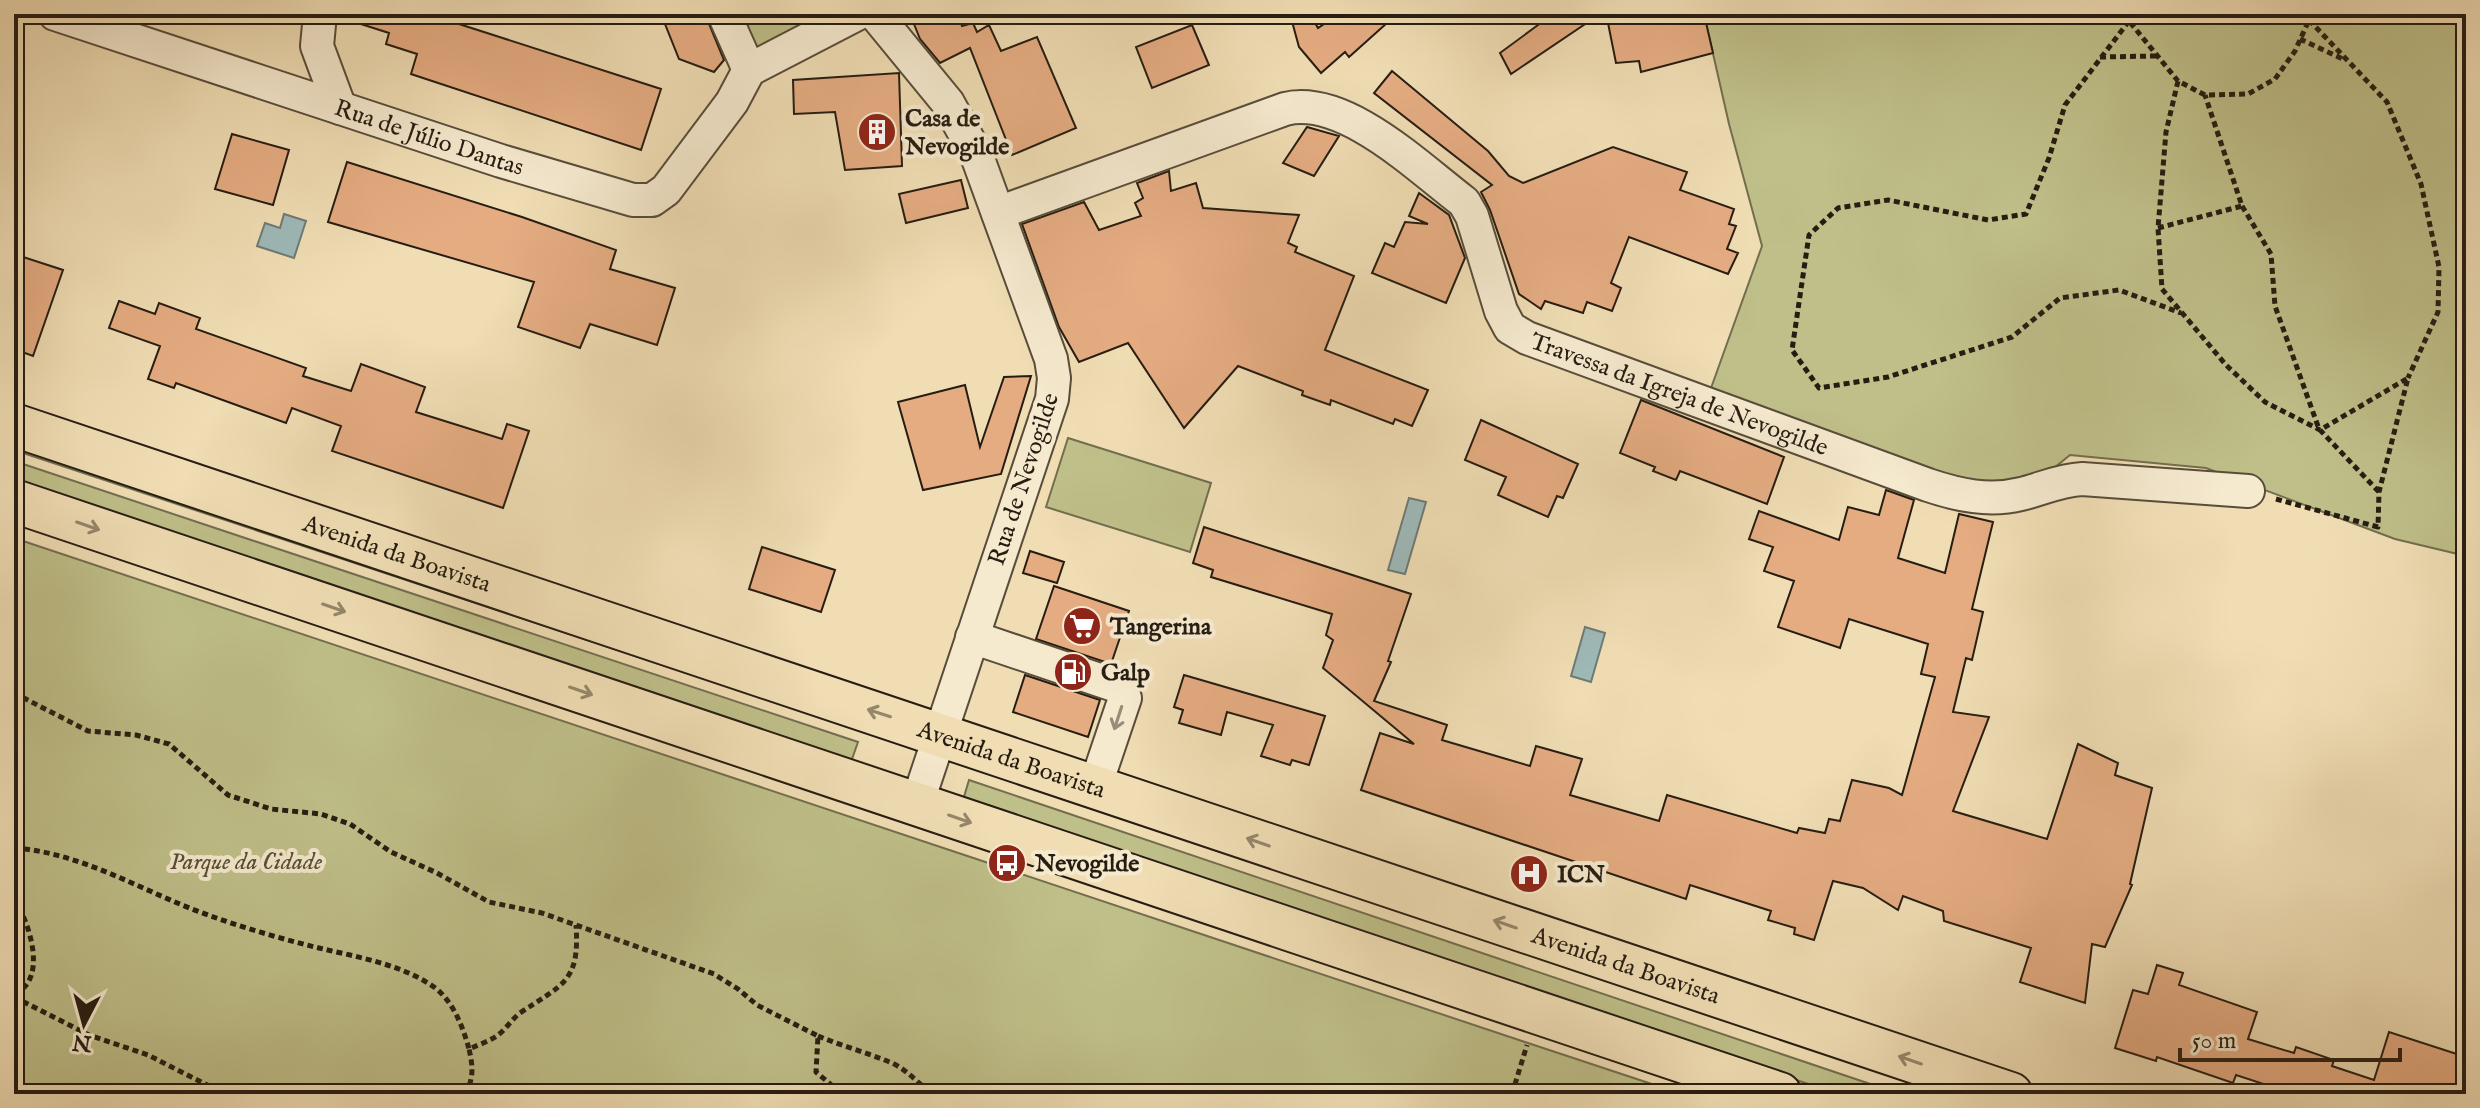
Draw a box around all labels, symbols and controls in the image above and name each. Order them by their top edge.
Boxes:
street label: Rua de Júlio Dantas [330,93,527,184]
place label: Casa de Nevogilde [904,104,1009,163]
building icon: Casa de Nevogilde [856,111,898,153]
street label: Travessa da Igreja de Nevogilde [1526,327,1832,464]
street label: Rua de Nevogilde [982,389,1067,570]
street label: Avenida da Boavista [298,509,495,601]
one-way arrow [75,519,100,534]
one-way arrow [322,602,347,617]
supermarket icon: Tangerina [1061,605,1103,647]
place label: Tangerina [1109,612,1212,643]
fuel station icon: Galp [1052,651,1094,693]
place label: Galp [1101,658,1150,689]
one-way arrow [568,685,593,700]
one-way arrow [867,705,892,720]
one-way arrow [1110,705,1125,730]
street label: Avenida da Boavista [912,714,1110,807]
one-way arrow [947,812,972,827]
one-way arrow [1246,833,1271,848]
bus stop icon: Nevogilde [986,842,1028,884]
park label: Parque da Cidade [170,847,322,878]
place label: Nevogilde [1034,849,1139,880]
hospital icon: ICN [1508,853,1550,895]
place label: ICN [1557,860,1605,891]
one-way arrow [1492,916,1517,931]
street label: Avenida da Boavista [1527,920,1724,1013]
north arrow [44,984,124,1064]
scale bar [2180,1012,2400,1062]
text: 50 m [2192,1026,2236,1057]
text: N [71,1027,94,1057]
one-way arrow [1898,1052,1923,1067]

